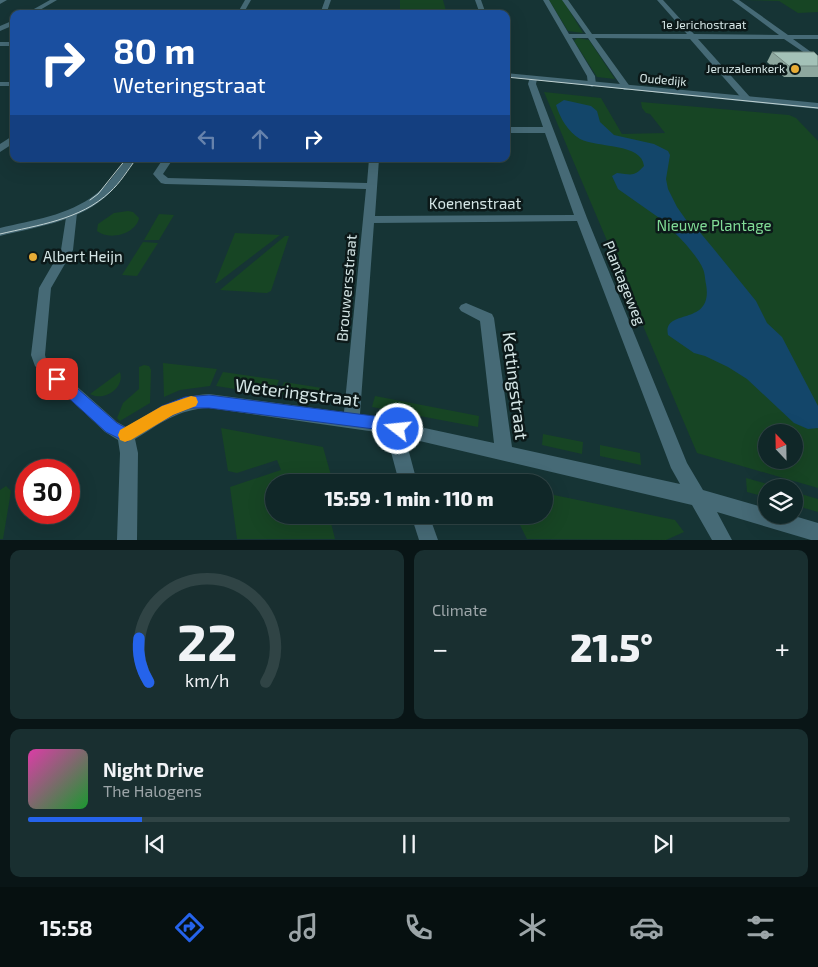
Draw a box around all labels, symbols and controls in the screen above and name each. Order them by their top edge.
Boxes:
street label: 1e Jerichostraat [662,17,747,31]
text: 80 m [113,29,195,71]
icon: right [30,30,95,95]
place label: Jeruzalemkerk [706,61,785,75]
marker: Jeruzalemkerk [789,63,801,75]
street label: Oudedijk [639,70,687,89]
text: Weteringstraat [113,71,266,97]
icon: left [193,125,221,153]
icon: ahead [246,125,274,153]
icon: right [299,125,327,153]
street label: Koenenstraat [429,194,521,212]
park label: Nieuwe Plantage [656,216,772,234]
street label: Brouwersstraat [332,233,360,342]
street label: Plantageweg [600,238,650,328]
place label: Albert Heijn [43,247,123,266]
marker: Albert Heijn [27,251,39,263]
street label: Kettingstraat [498,331,534,441]
pin [36,358,78,400]
icon: arrive [43,365,71,393]
street label: Weteringstraat [234,373,361,411]
position arrow [371,402,423,454]
north arrow [758,424,802,469]
map controls [758,424,803,524]
speed limit sign: 30 [15,459,80,524]
button: layers [758,479,803,524]
text: 15:59 · 1 min · 110 m [324,487,494,510]
text: Climate [432,600,487,619]
text: 22 [177,609,237,671]
text: 21.5° [570,624,653,670]
text: − [432,631,448,665]
text: + [775,631,790,665]
text: km/h [185,669,229,691]
text: Night Drive [103,758,204,781]
text: The Halogens [103,781,202,800]
icon: previous [141,830,169,858]
icon: pause [395,830,423,858]
icon: next [649,830,677,858]
icon: directions [172,910,207,945]
icon: music [286,910,321,945]
icon: phone [401,910,436,945]
icon: climate [515,910,550,945]
icon: car [629,910,664,945]
icon: filters [743,910,778,945]
text: 15:58 [40,914,93,940]

